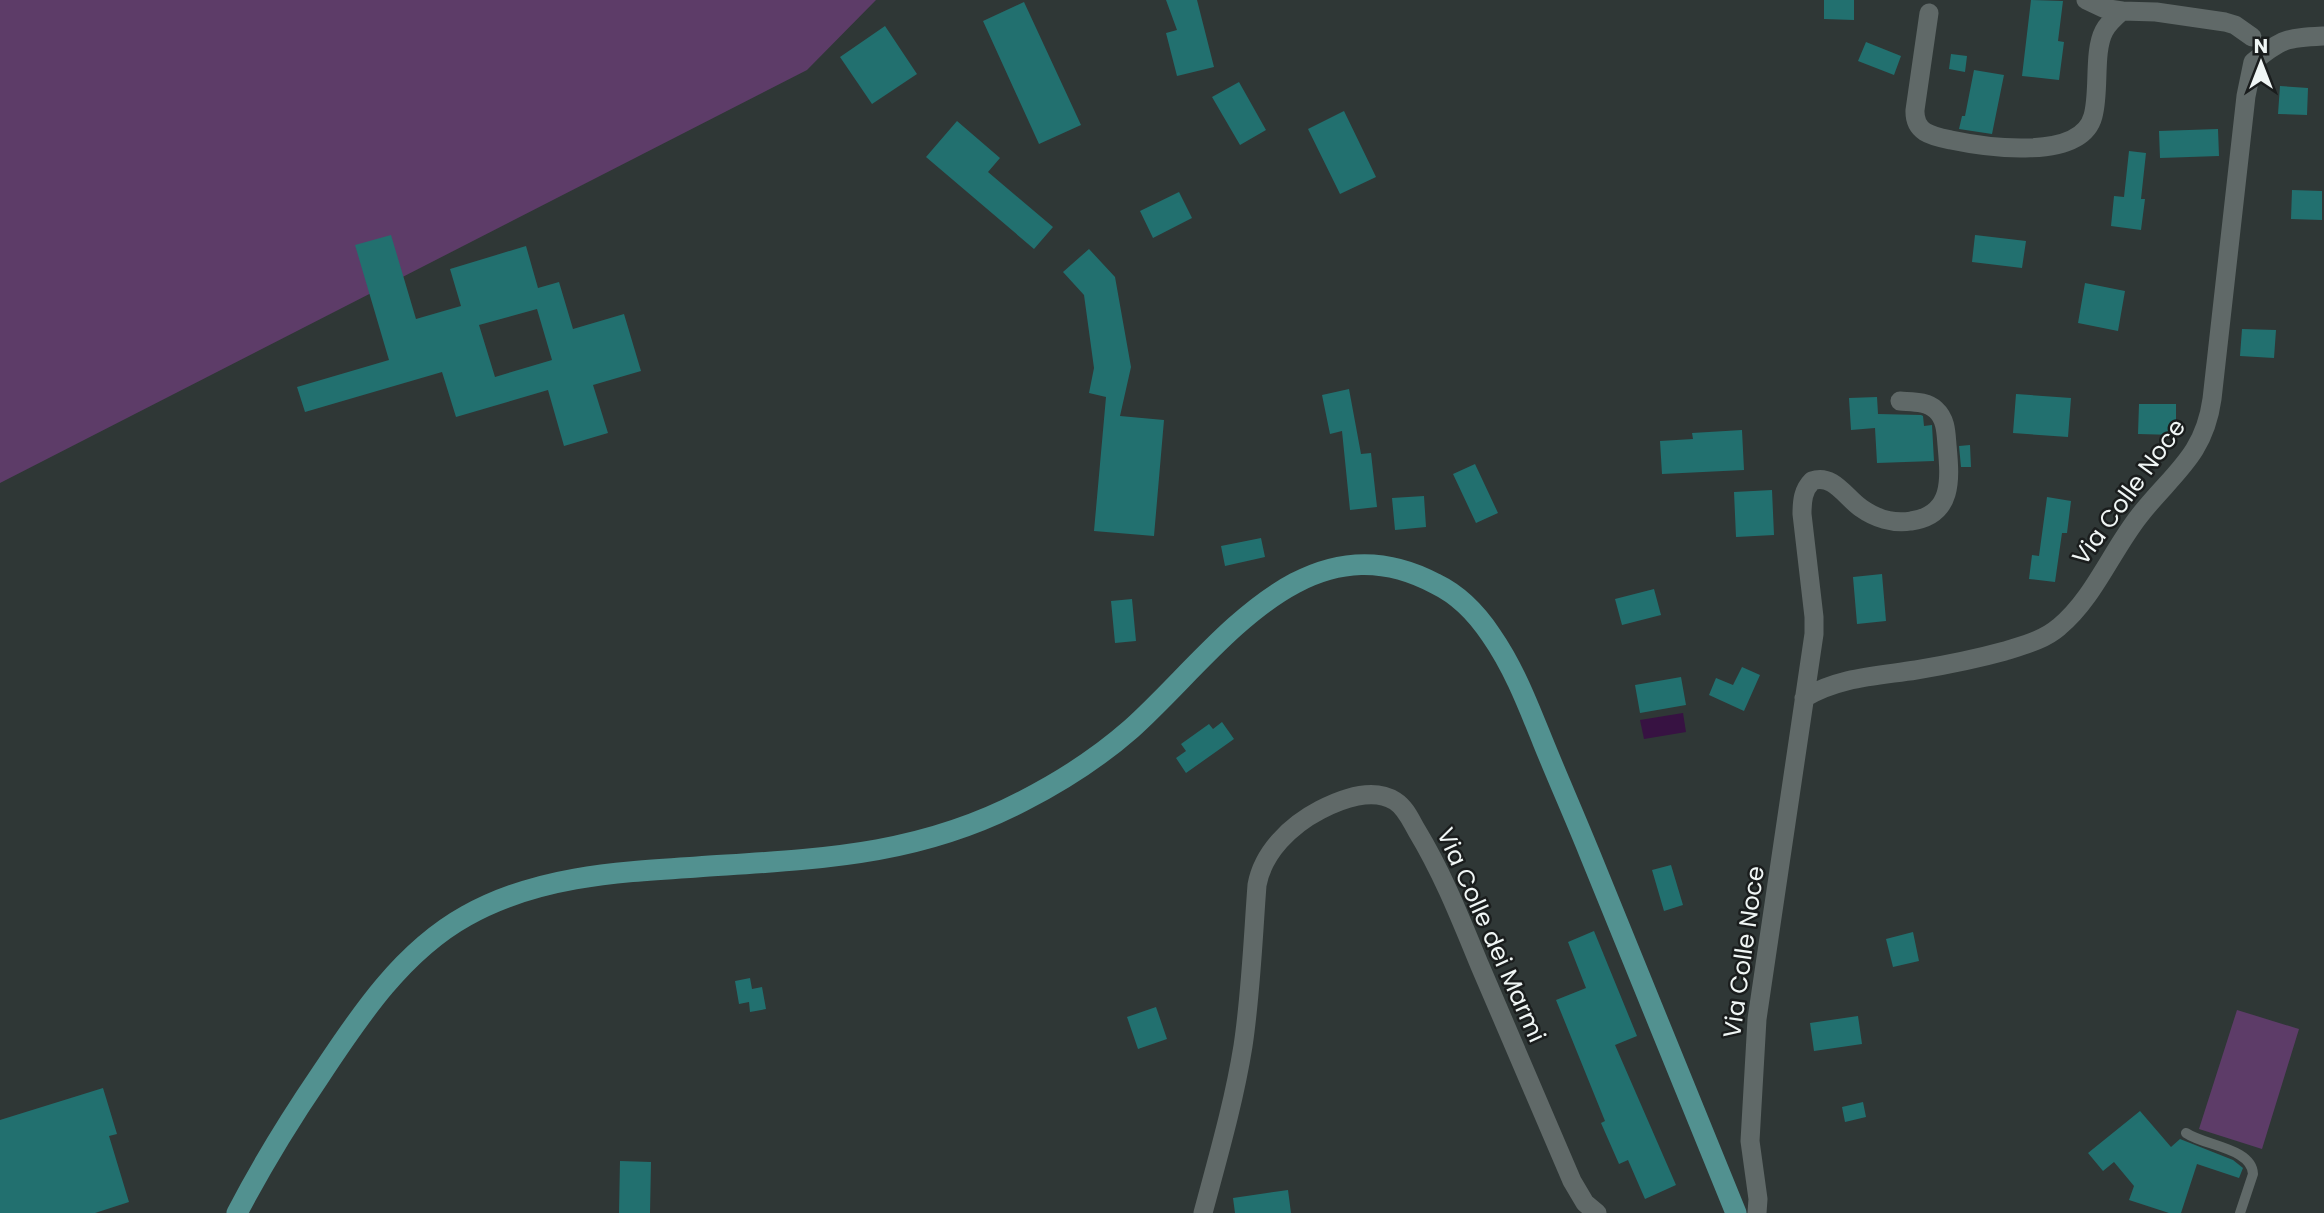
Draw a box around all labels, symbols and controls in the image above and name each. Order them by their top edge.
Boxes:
north arrow [2226,28,2296,98]
text: N [2254,33,2268,60]
street label: Via Colle Noce [2064,412,2193,572]
street label: Via Colle dei Marmi [1429,822,1554,1047]
street label: Via Colle Noce [1715,864,1772,1040]

